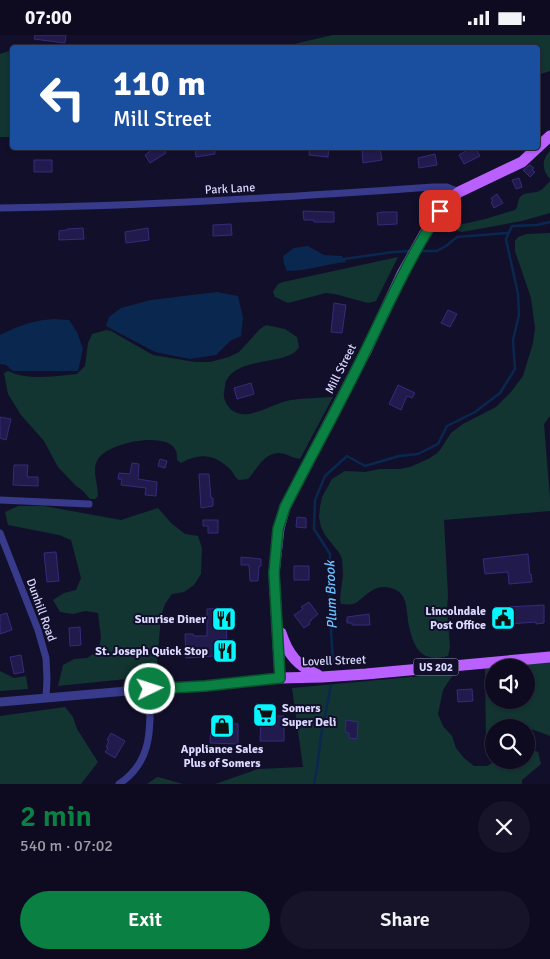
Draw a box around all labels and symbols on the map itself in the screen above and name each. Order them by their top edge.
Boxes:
street label: Park Lane [204,180,256,198]
pin [419,190,461,232]
street label: Mill Street [322,342,360,396]
water label: Plum Brook [321,558,341,630]
street label: Dunhill Road [23,576,59,644]
place label: Lincolndale Post Office [425,604,486,633]
public building icon: Lincolndale Post Office [490,605,516,631]
restaurant icon: Sunrise Diner [211,606,237,632]
place label: Sunrise Diner [135,612,206,627]
restaurant icon: St. Joseph Quick Stop [212,638,238,664]
place label: St. Joseph Quick Stop [95,644,209,659]
street label: Lovell Street [302,652,366,670]
road number: US 202 [414,659,458,675]
position arrow [123,662,175,714]
place label: Somers Super Deli [282,701,336,730]
supermarket icon: Somers Super Deli [252,702,278,728]
shop icon: Appliance Sales Plus of Somers [209,713,235,739]
place label: Appliance Sales Plus of Somers [181,742,264,771]

